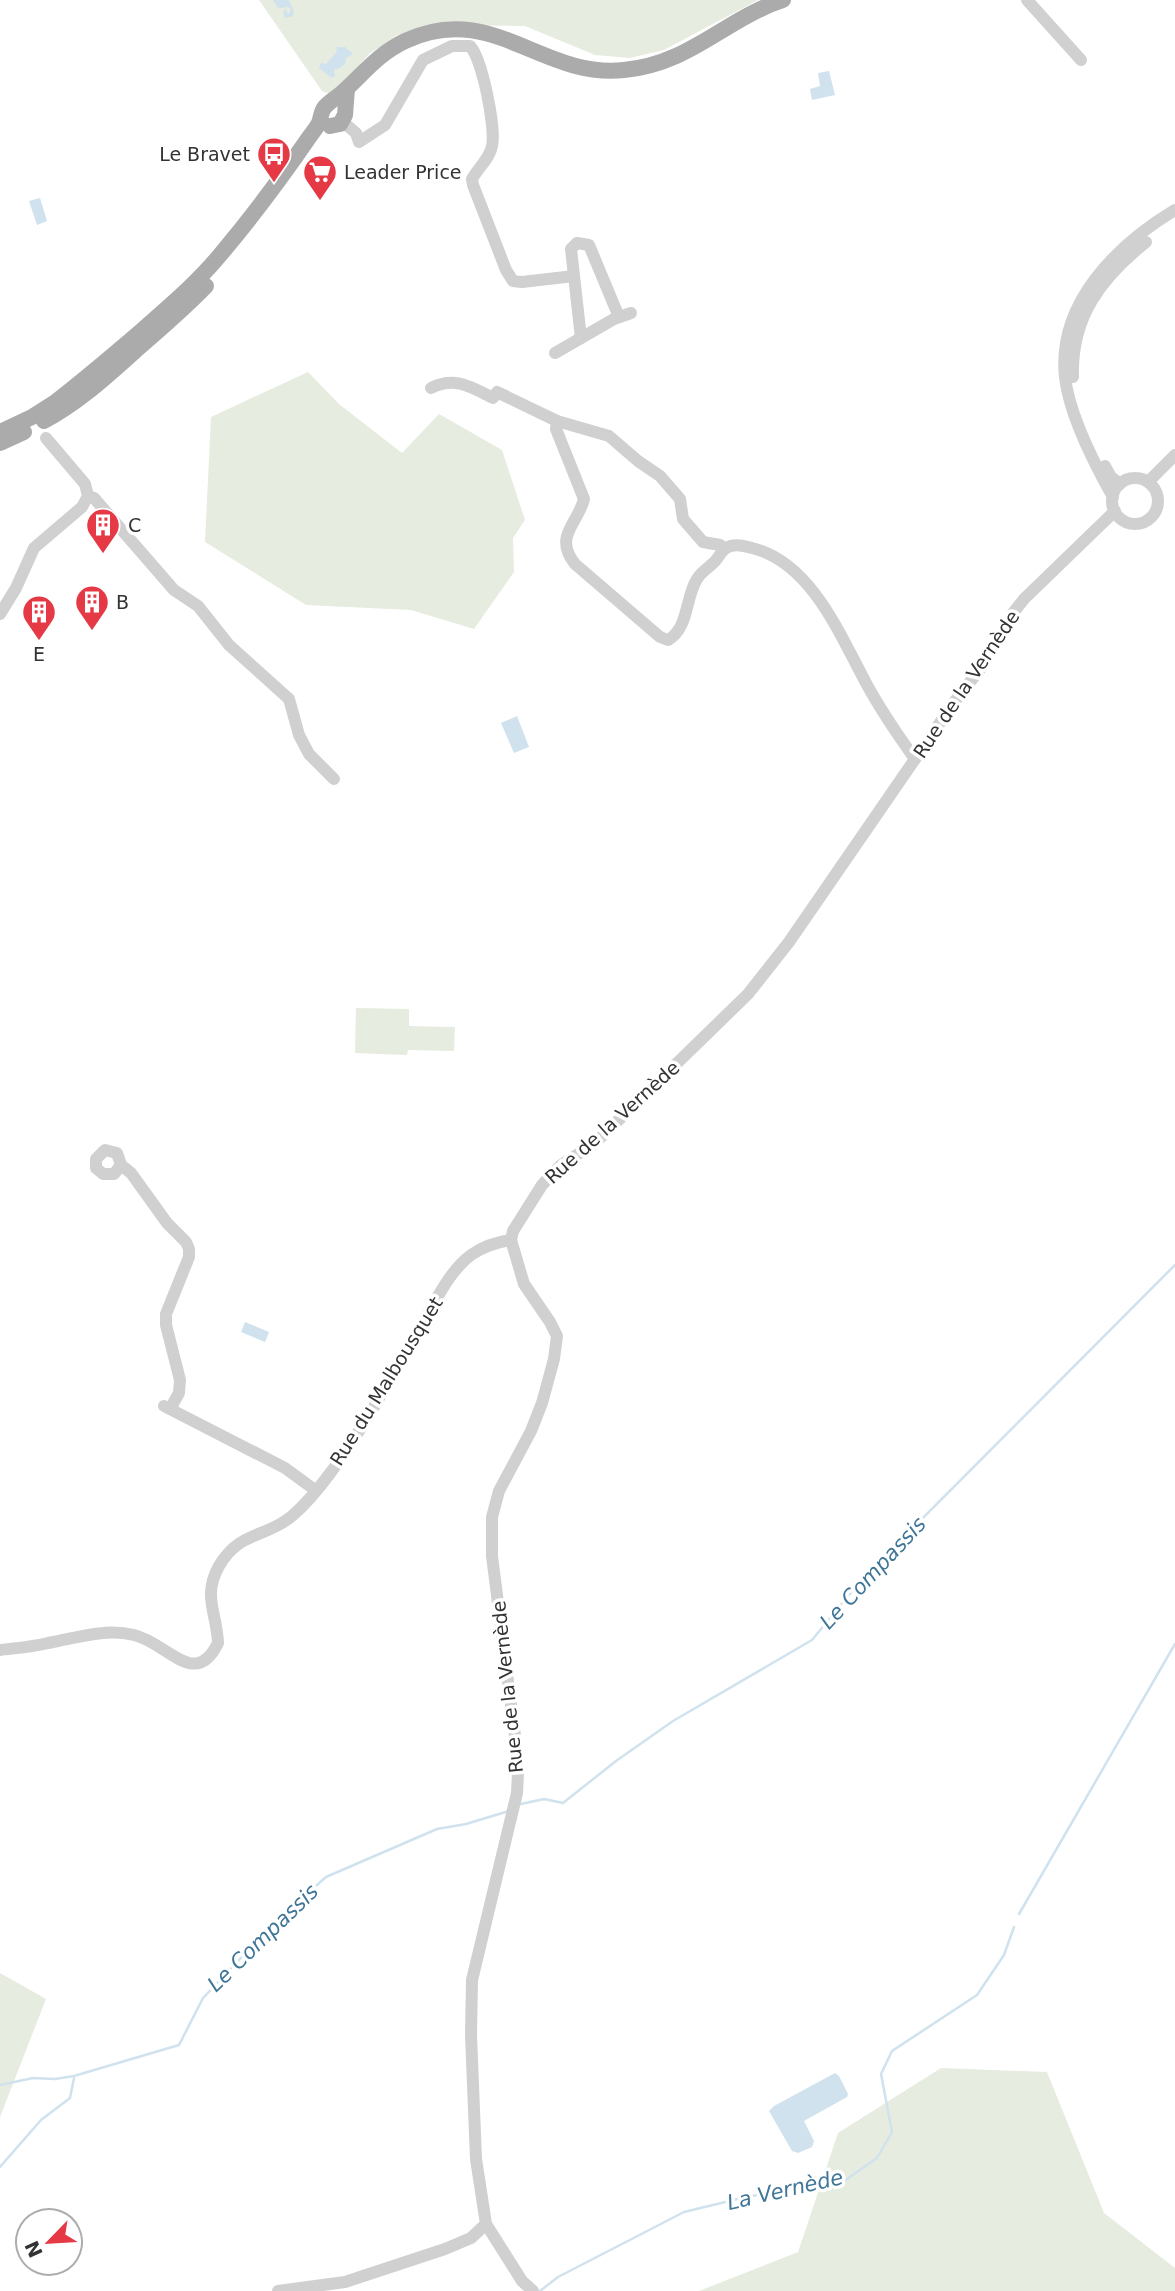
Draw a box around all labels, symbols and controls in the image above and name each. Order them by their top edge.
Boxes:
bus stop icon: Le Bravet [255,135,293,184]
place label: Le Bravet [159,143,250,165]
supermarket icon: Leader Price [301,153,339,202]
place label: Leader Price [344,161,462,183]
building icon: C [84,506,122,555]
place label: C [128,514,141,536]
building icon: B [73,583,111,632]
place label: B [116,591,129,613]
building icon: E [20,593,58,642]
street label: Rue de la Vernède [908,606,1024,762]
place label: E [33,643,45,665]
street label: Rue de la Vernède [540,1056,684,1188]
street label: Rue du Malbousquet [325,1293,447,1469]
water label: Le Compassis [815,1512,931,1634]
street label: Rue de la Vernède [487,1600,527,1774]
water label: Le Compassis [203,1879,323,1997]
water label: La Vernède [725,2165,845,2215]
north arrow [14,2207,84,2277]
text: N [20,2237,47,2261]

